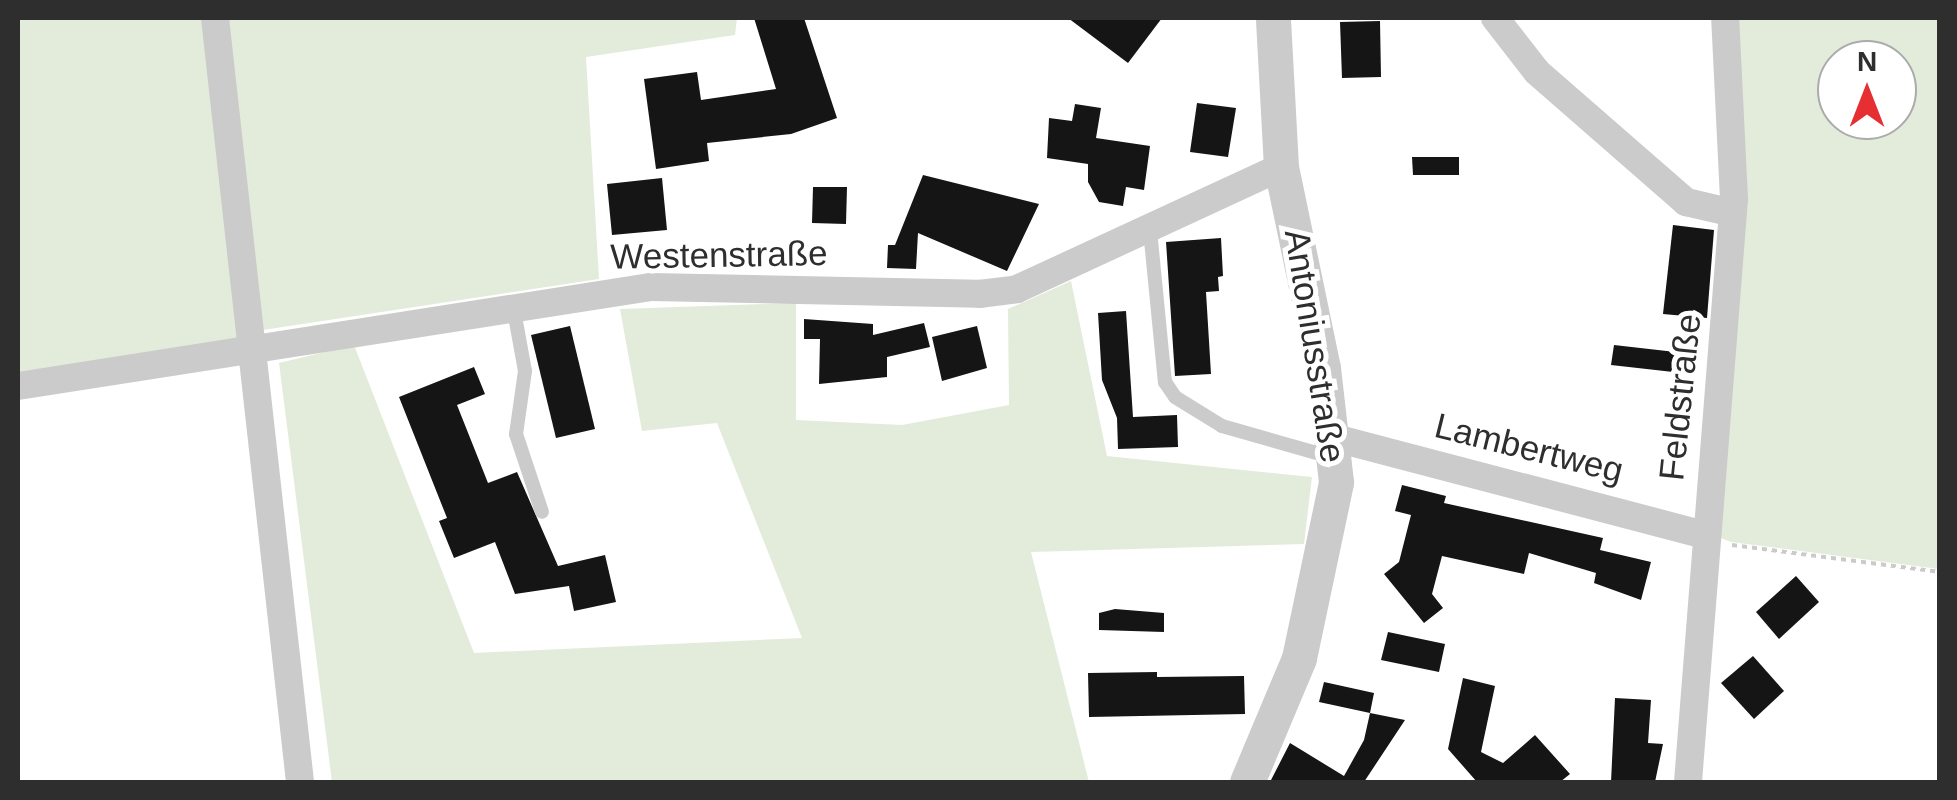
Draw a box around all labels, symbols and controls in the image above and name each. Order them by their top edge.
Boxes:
north arrow [1817,40,1917,140]
text: N [1857,46,1877,77]
street label: Antoniusstraße [1276,226,1354,466]
street label: Westenstraße [610,232,828,278]
street label: Feldstraße [1650,312,1710,482]
street label: Lambertweg [1430,404,1628,492]

